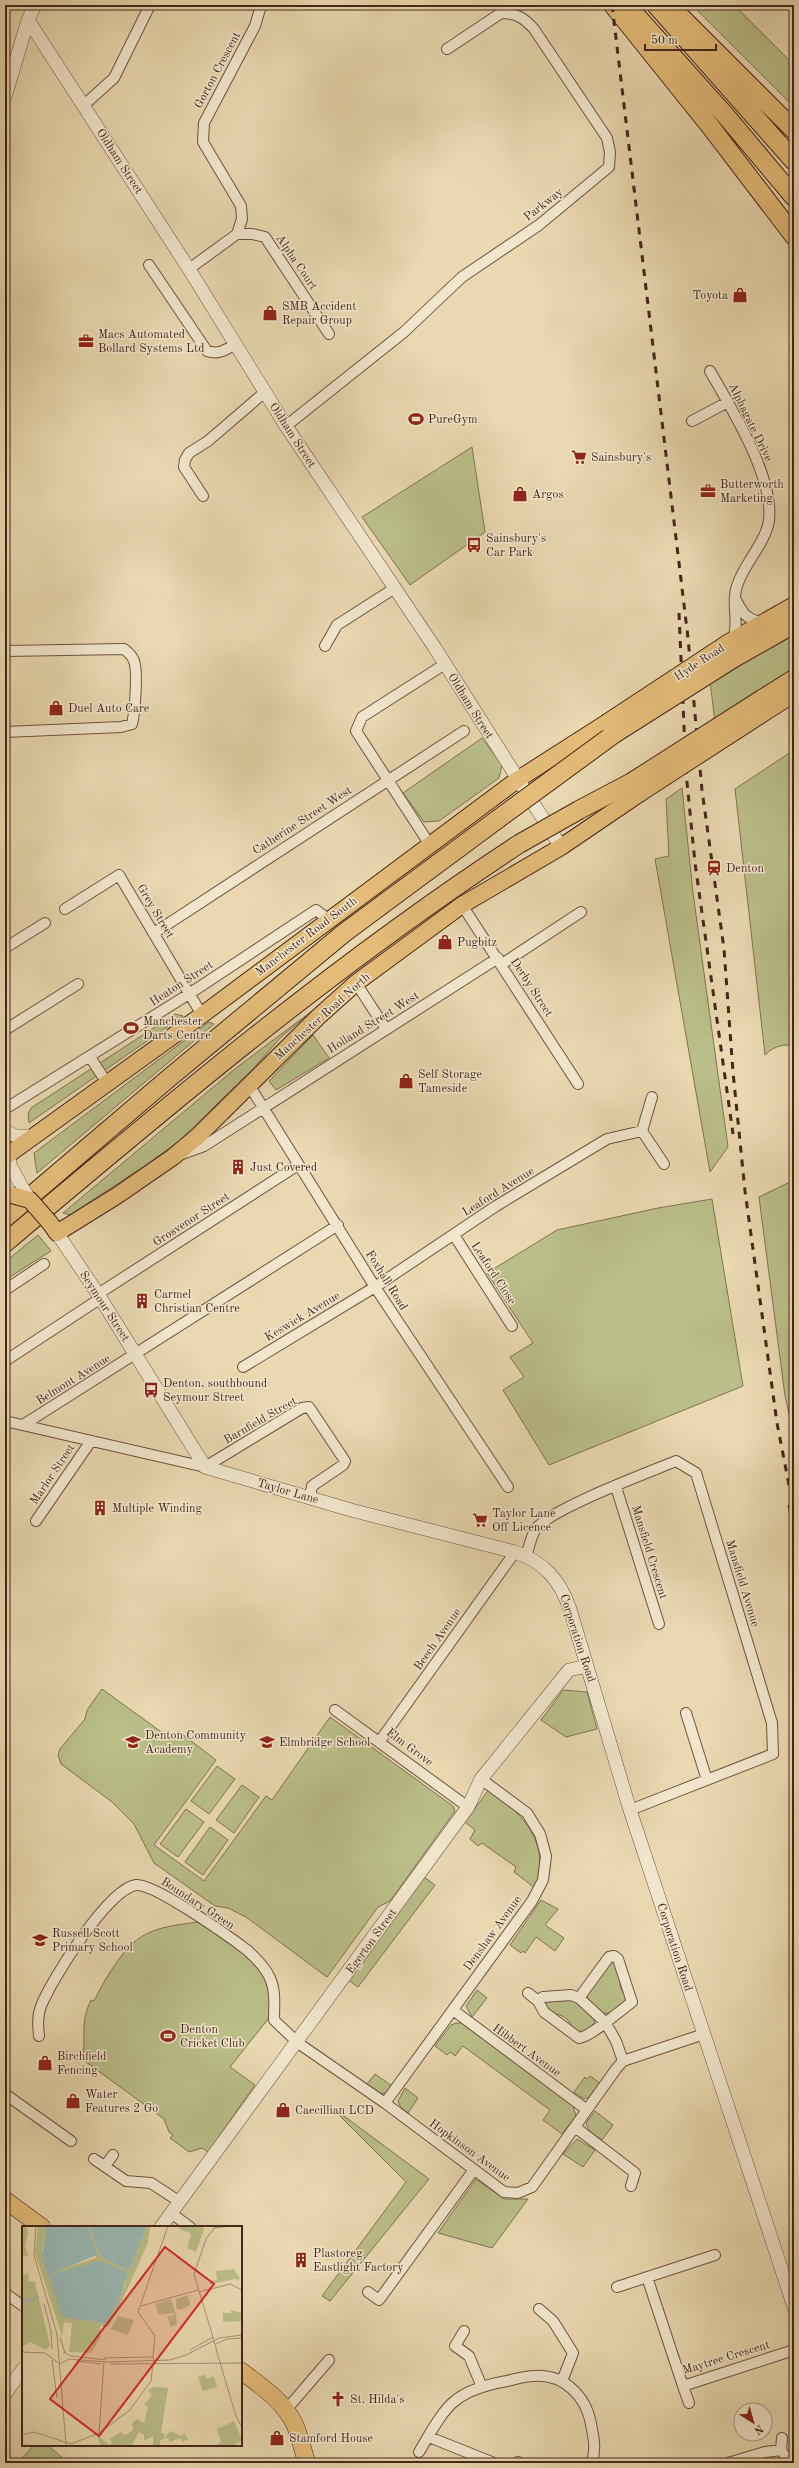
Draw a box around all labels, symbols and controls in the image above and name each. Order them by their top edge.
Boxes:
scale bar [645,26,716,52]
street label: Gorton Crescent [193,30,243,111]
text: 50 m [651,34,678,47]
street label: Oldham Street [94,127,145,196]
street label: Parkway [522,186,566,224]
street label: Alpha Court [273,233,319,292]
shop icon: Toyota [731,286,749,304]
place label: Toyota [692,290,728,302]
place label: SMB Accident Repair Group [282,301,356,327]
shop icon: SMB Accident Repair Group [261,304,279,322]
place label: Macs Automated Bollard Systems Ltd [98,329,205,355]
office icon: Macs Automated Bollard Systems Ltd [77,332,95,350]
street label: Alphagate Drive [726,381,774,464]
street label: Oldham Street [267,401,318,470]
sports icon: PureGym [407,410,425,428]
place label: PureGym [428,414,478,426]
supermarket icon: Sainsbury's [570,448,588,466]
place label: Sainsbury's [591,452,651,464]
place label: Butterworth Marketing [720,479,784,505]
office icon: Butterworth Marketing [699,482,717,500]
shop icon: Argos [511,485,529,503]
place label: Argos [532,489,564,501]
place label: Sainsbury's Car Park [486,533,546,559]
bus stop icon: Sainsbury's Car Park [465,536,483,554]
street label: Hyde Road [672,642,727,683]
street label: Oldham Street [445,672,495,742]
shop icon: Duel Auto Care [47,699,65,717]
place label: Duel Auto Care [68,703,150,715]
street label: Catherine Street West [251,784,354,857]
station icon: Denton [705,859,723,877]
place label: Denton [726,863,765,875]
street label: Grey Street [134,882,176,941]
street label: Manchester Road South [254,895,360,979]
shop icon: Pugbitz [436,933,454,951]
place label: Pugbitz [457,937,497,949]
street label: Derby Street [508,956,555,1019]
street label: Heaton Street [148,959,215,1009]
street label: Manchester Road North [273,971,373,1063]
street label: Holland Street West [326,990,422,1056]
place label: Manchester Darts Centre [143,1016,211,1042]
sports icon: Manchester Darts Centre [122,1019,140,1037]
place label: Self Storage Tameside [418,1069,482,1095]
shop icon: Self Storage Tameside [397,1072,415,1090]
building icon: Just Covered [229,1158,247,1176]
place label: Just Covered [250,1162,317,1174]
street label: Leaford Avenue [461,1165,537,1219]
street label: Grosvenor Street [151,1191,232,1249]
street label: Leaford Close [469,1240,518,1307]
street label: Foxhall Road [363,1248,409,1313]
street label: Seymour Street [77,1269,131,1344]
place label: Carmel Christian Centre [154,1289,240,1315]
street label: Keswick Avenue [263,1290,343,1344]
building icon: Carmel Christian Centre [133,1292,151,1310]
street label: Belmont Avenue [34,1352,113,1407]
place label: Denton, southbound Seymour Street [163,1378,267,1404]
bus stop icon: Denton, southbound Seymour Street [142,1381,160,1399]
street label: Barnfield Street [222,1395,299,1447]
street label: Marlor Street [28,1442,77,1507]
street label: Taylor Lane [256,1477,320,1507]
building icon: Multiple Winding [91,1499,109,1517]
place label: Multiple Winding [112,1503,202,1515]
street label: Mansfield Crescent [629,1504,669,1601]
place label: Taylor Lane Off Licence [492,1508,556,1534]
supermarket icon: Taylor Lane Off Licence [471,1511,489,1529]
street label: Mansfield Avenue [723,1538,761,1629]
street label: Corporation Road [557,1593,597,1684]
street label: Beech Avenue [412,1606,464,1673]
street label: Elm Grove [384,1727,435,1769]
place label: Denton Community Academy [145,1730,247,1756]
school or university icon: Denton Community Academy [124,1733,142,1751]
school or university icon: Elmbridge School [258,1733,276,1751]
place label: Elmbridge School [279,1737,370,1749]
street label: Boundary Green [159,1876,237,1932]
street label: Denshaw Avenue [462,1893,524,1973]
street label: Corporation Road [654,1902,694,1993]
street label: Egerton Street [344,1907,399,1976]
place label: Russell Scott Primary School [52,1928,133,1954]
school or university icon: Russell Scott Primary School [31,1931,49,1949]
street label: Hibbert Avenue [490,2022,563,2080]
place label: Denton Cricket Club [180,2024,245,2050]
sports icon: Denton Cricket Club [159,2027,177,2045]
place label: Birchfield Fencing [57,2051,107,2077]
shop icon: Birchfield Fencing [36,2054,54,2072]
place label: Water Features 2 Go [85,2089,158,2115]
shop icon: Water Features 2 Go [64,2092,82,2110]
shop icon: Caecillian LCD [274,2101,292,2119]
place label: Caecillian LCD [295,2105,374,2117]
street label: Hopkinson Avenue [427,2118,512,2184]
inset map [22,2226,242,2446]
place label: Plastoreg Eastlight Factory [313,2248,404,2274]
building icon: Plastoreg Eastlight Factory [292,2251,310,2269]
street label: Maytree Crescent [681,2339,771,2377]
church icon: St. Hilda's [329,2390,347,2408]
place label: St. Hilda's [350,2394,405,2406]
north arrow [733,2402,773,2442]
text: N [751,2422,765,2436]
shop icon: Stamford House [268,2429,286,2447]
place label: Stamford House [289,2433,374,2445]

